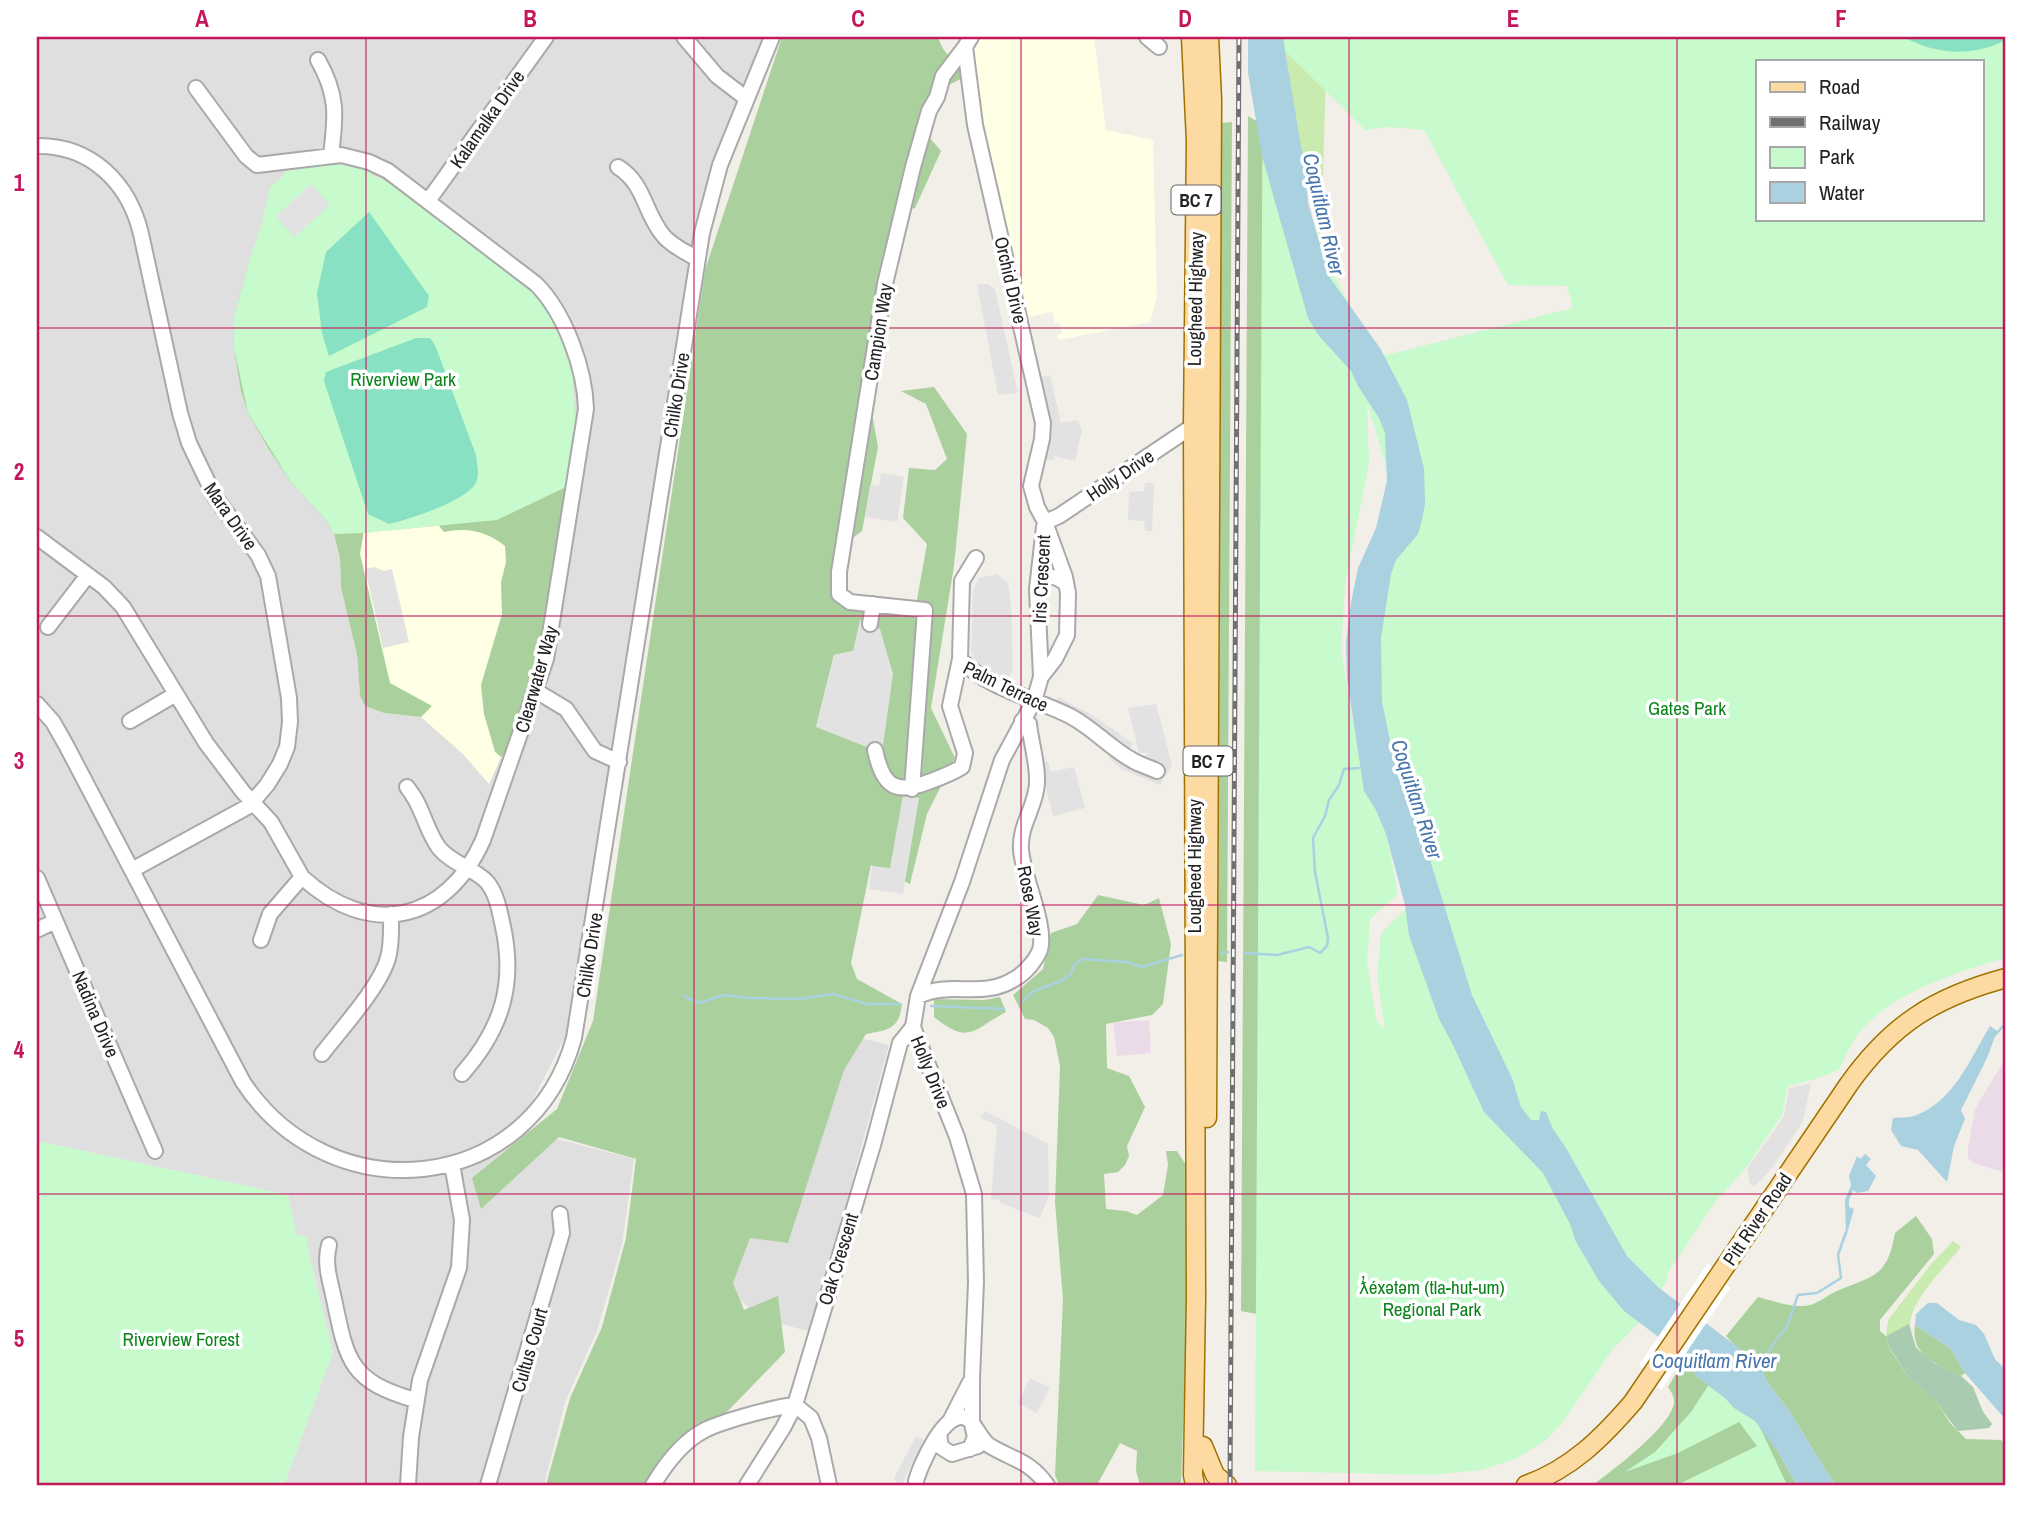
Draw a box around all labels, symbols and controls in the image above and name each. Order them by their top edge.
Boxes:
text: A [195,3,209,34]
text: B [523,3,537,34]
text: C [851,3,865,34]
text: D [1178,3,1192,34]
text: E [1507,3,1519,34]
text: F [1835,3,1847,34]
legend [1756,60,1983,220]
street label: Kalamalka Drive [444,65,530,173]
text: Road [1819,72,1860,101]
text: Railway [1819,108,1881,137]
text: Park [1819,142,1855,171]
water label: Coquitlam River [1296,150,1352,279]
text: 1 [14,167,25,198]
text: Water [1819,178,1865,207]
road number: BC 7 [1172,186,1220,215]
street label: Lougheed Highway [1181,231,1209,366]
street label: Orchid Drive [988,234,1034,326]
street label: Campion Way [857,281,899,382]
street label: Chilko Drive [656,351,696,439]
park label: Riverview Park [350,366,456,392]
street label: Holly Drive [1081,443,1159,507]
text: 2 [14,456,24,487]
street label: Mara Drive [198,477,264,555]
street label: Iris Crescent [1026,534,1056,624]
street label: Clearwater Way [508,622,564,736]
street label: Palm Terrace [959,654,1053,718]
park label: Gates Park [1648,695,1726,721]
water label: Coquitlam River [1384,735,1450,864]
text: 3 [14,745,24,776]
road number: BC 7 [1184,746,1232,776]
street label: Lougheed Highway [1181,799,1207,933]
street label: Rose Way [1011,864,1051,939]
street label: Chilko Drive [569,911,609,999]
street label: Nadina Drive [66,967,126,1061]
street label: Holly Drive [905,1032,957,1112]
text: 4 [14,1034,25,1065]
street label: Pitt River Road [1716,1168,1798,1270]
street label: Oak Crescent [812,1209,865,1308]
park label: ƛ̓éxətəm (tla-hut-um) Regional Park [1359,1274,1505,1322]
street label: Cultus Court [505,1304,554,1395]
text: 5 [14,1323,24,1354]
park label: Riverview Forest [123,1326,240,1352]
water label: Coquitlam River [1652,1346,1777,1375]

